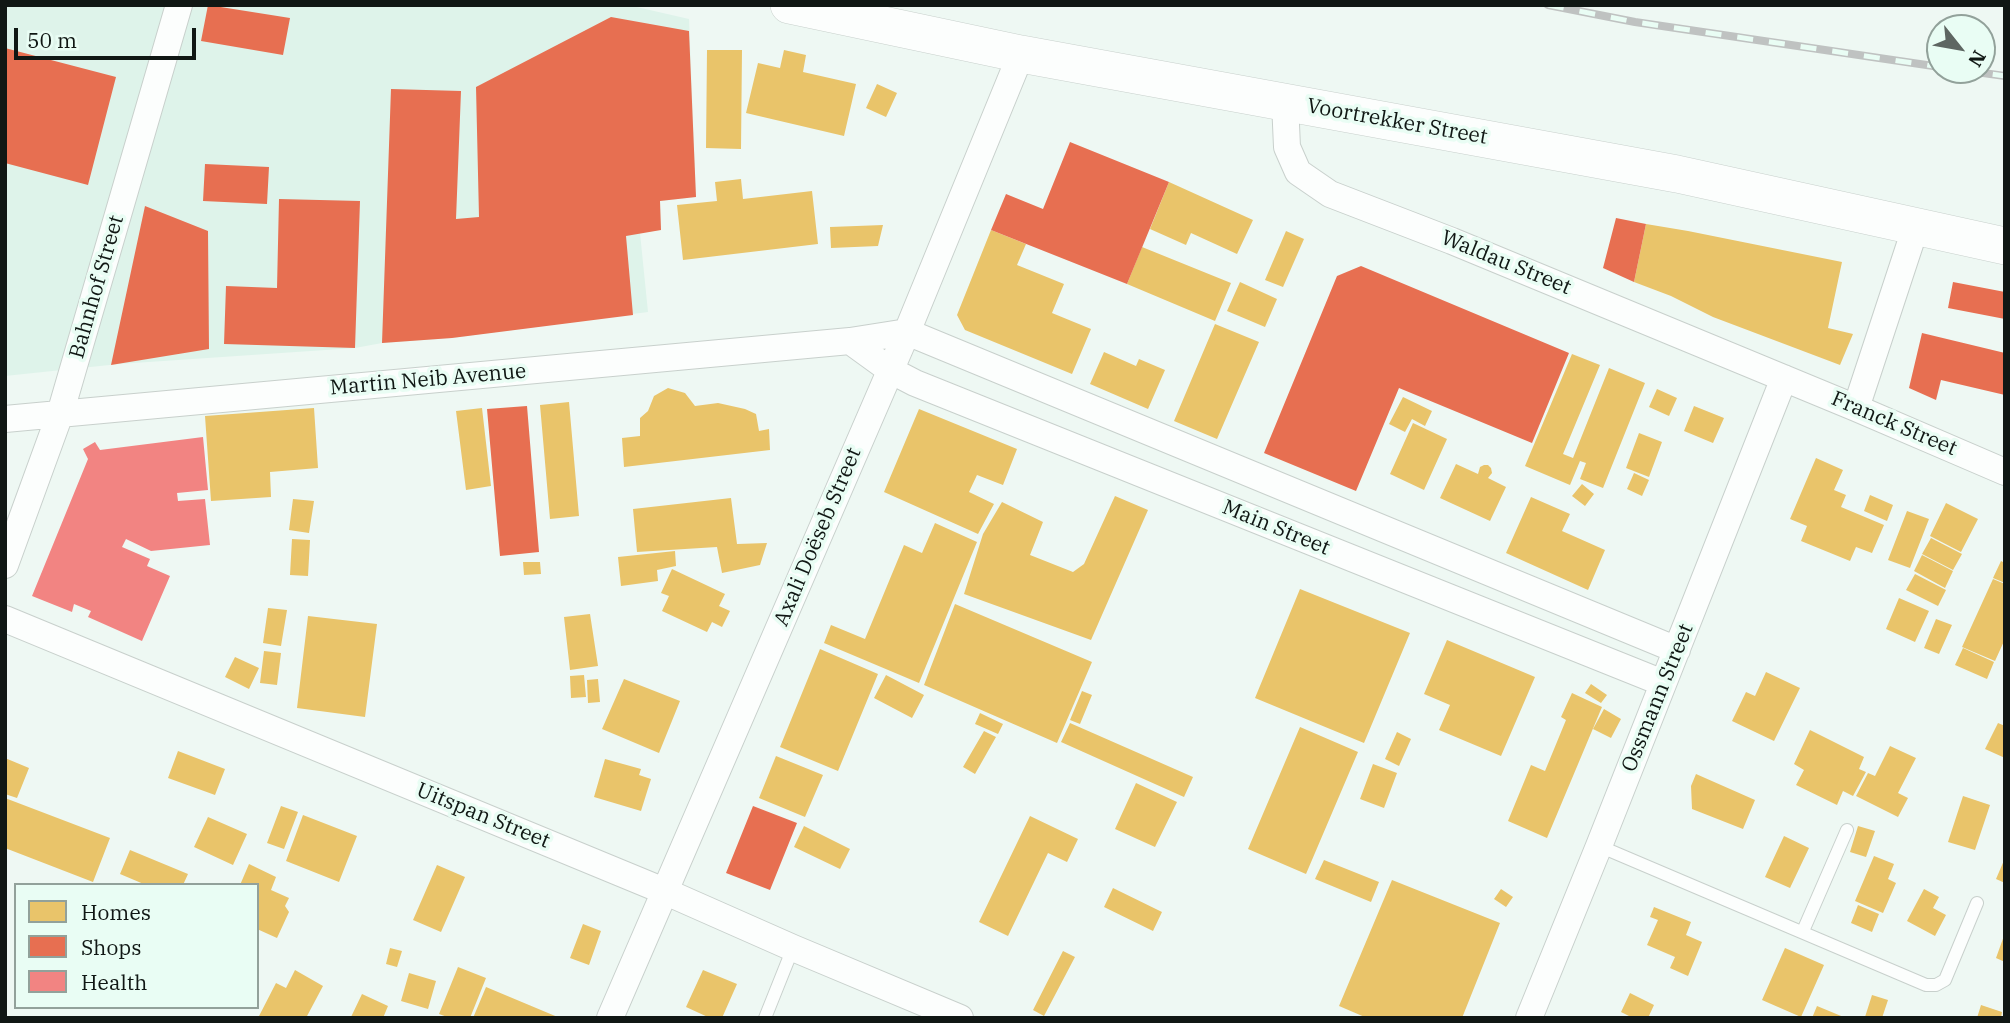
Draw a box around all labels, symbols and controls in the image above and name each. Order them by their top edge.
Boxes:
scale bar [18,14,200,58]
north arrow [1926,14,1996,84]
text: 50 m [27,26,77,54]
text: N [1963,46,1991,71]
street label: Voortrekker Street [1305,94,1489,150]
street label: Bahnhof Street [65,212,129,362]
street label: Waldau Street [1437,226,1575,300]
street label: Martin Neib Avenue [329,359,527,401]
street label: Franck Street [1828,386,1960,462]
street label: Axali Doëseb Street [769,444,867,630]
street label: Main Street [1219,495,1333,561]
street label: Ossmann Street [1617,620,1699,776]
street label: Uitspan Street [413,778,553,854]
legend [14,883,259,1009]
text: Homes [81,898,151,926]
text: Shops [81,933,141,961]
text: Health [81,968,147,996]

